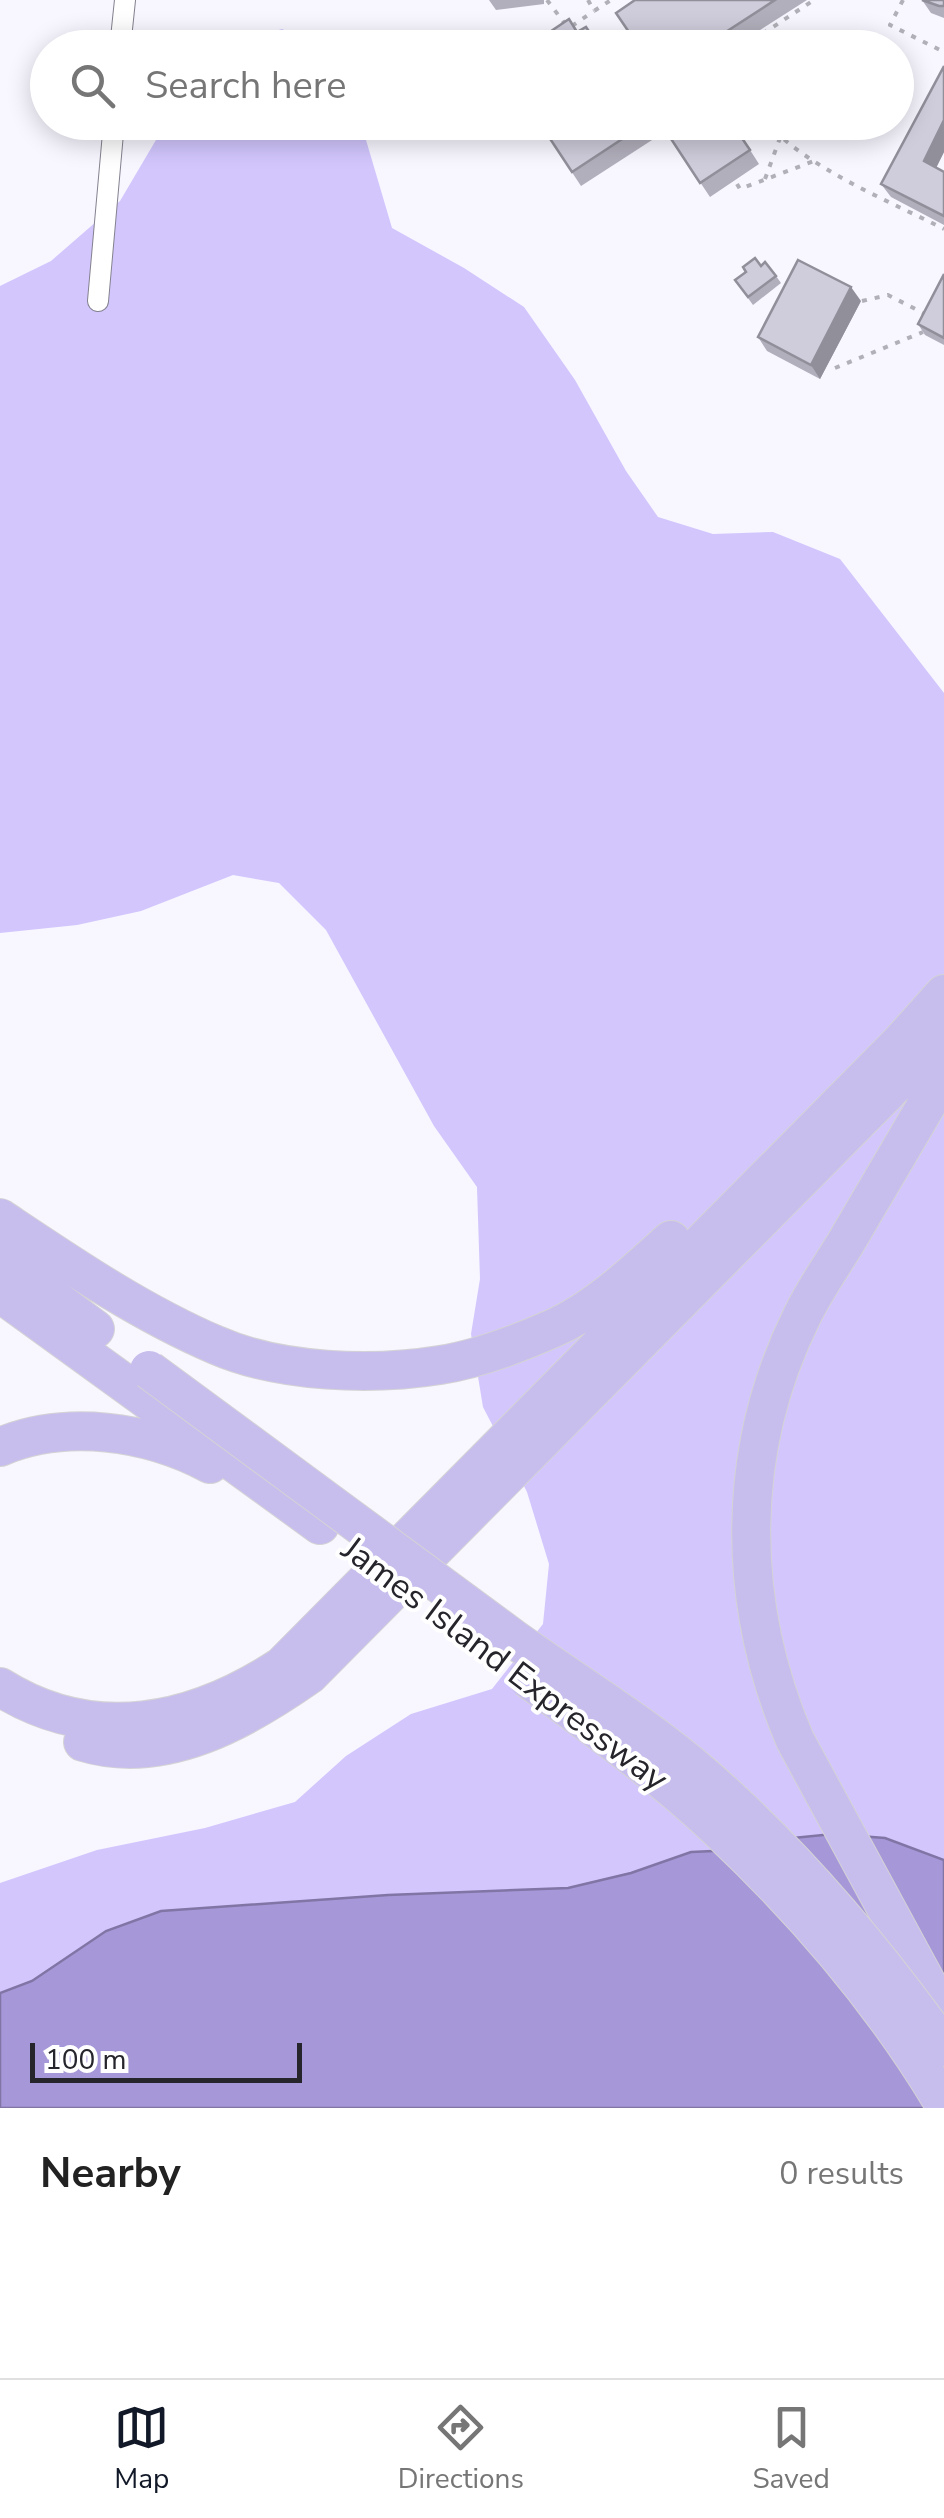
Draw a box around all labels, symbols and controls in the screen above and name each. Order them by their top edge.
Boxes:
search box [30,30,914,140]
icon: search [65,58,120,113]
text: Search here [145,60,346,111]
street label: James Island Expressway [331,1525,678,1802]
scale bar [30,2038,302,2082]
text: 100 m [45,2041,127,2079]
text: Nearby [40,2145,181,2202]
text: 0 results [779,2152,904,2195]
tab: Map [114,2400,169,2498]
tab: Directions [398,2400,524,2498]
tab: Saved [752,2400,830,2498]

